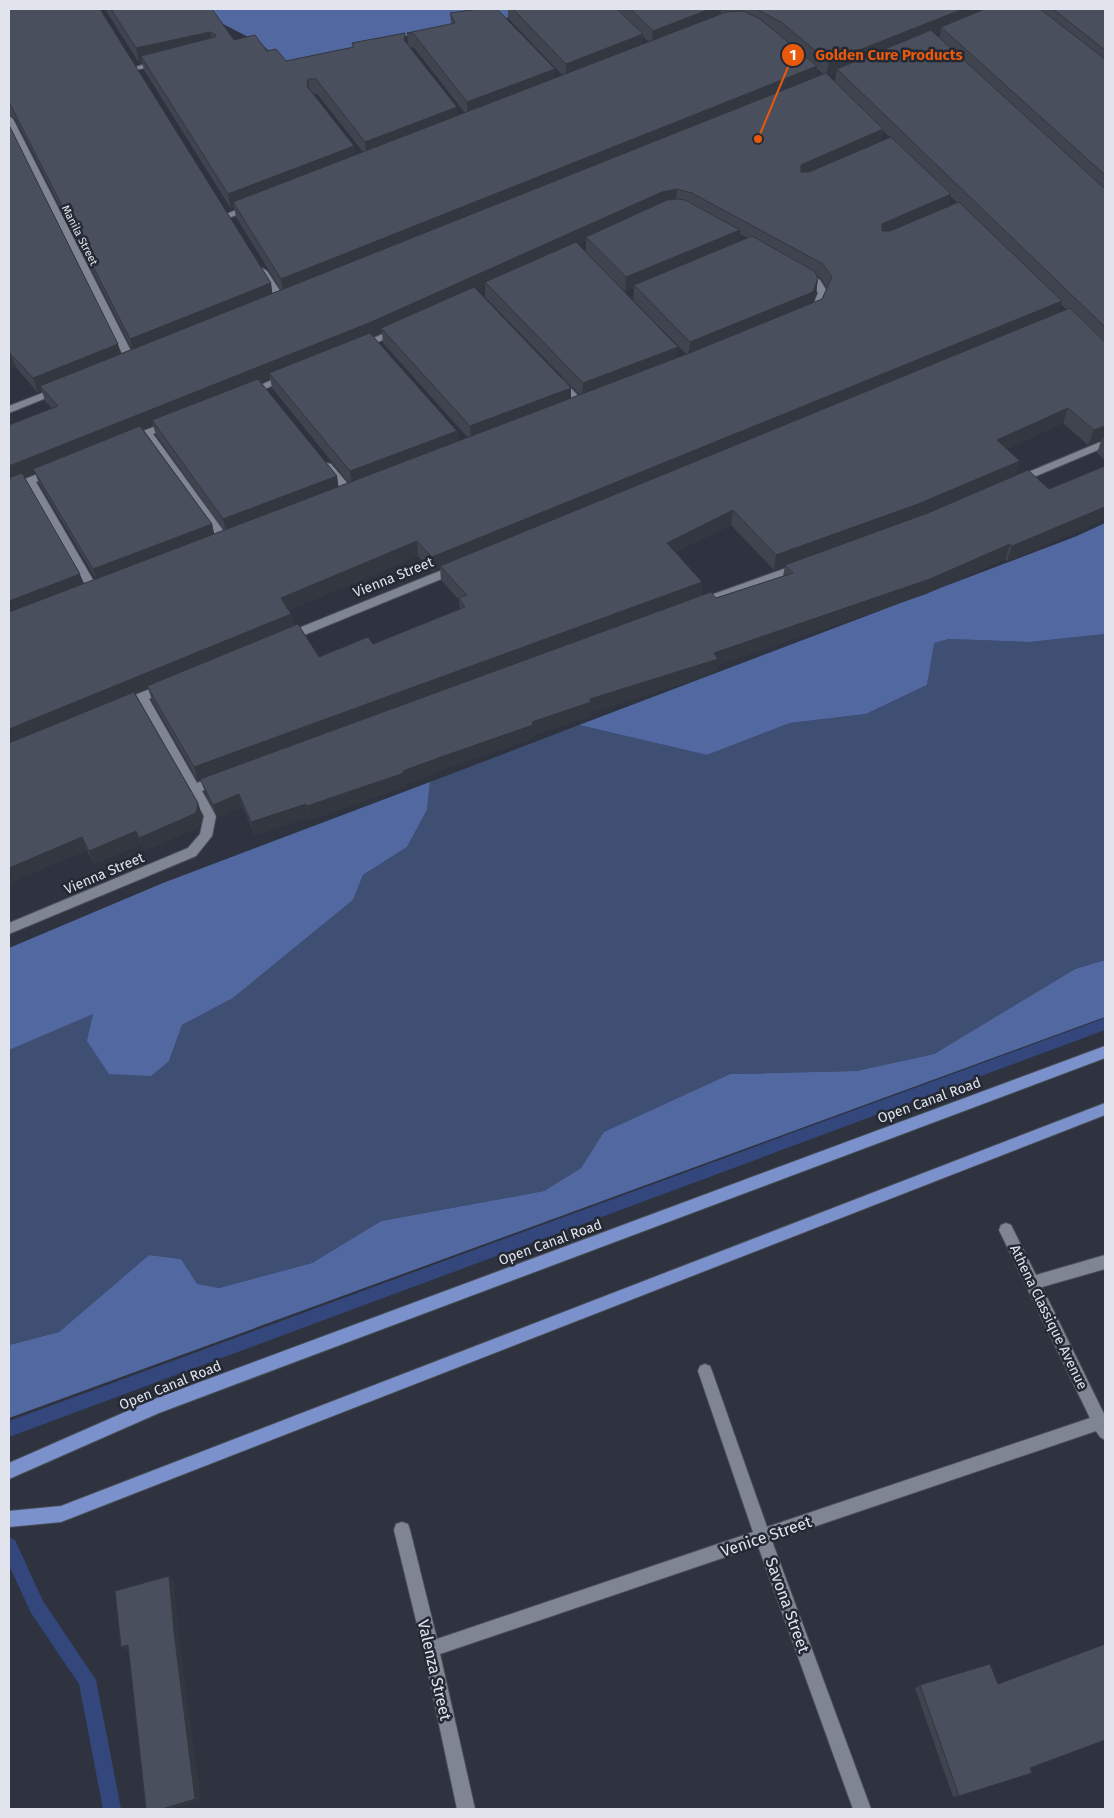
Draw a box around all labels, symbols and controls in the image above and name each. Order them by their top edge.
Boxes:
callout: Golden Cure Products [780,40,973,70]
text: 1 [790,46,796,64]
text: Golden Cure Products [815,46,963,64]
street label: Manila Street [59,203,100,268]
street label: Vienna Street [351,553,437,601]
street label: Vienna Street [62,849,148,898]
street label: Open Canal Road [875,1074,983,1127]
street label: Open Canal Road [496,1216,604,1269]
street label: Athena Classique Avenue [1006,1242,1091,1392]
street label: Open Canal Road [117,1357,224,1414]
street label: Venice Street [718,1512,814,1561]
street label: Savona Street [761,1555,814,1656]
street label: Valenza Street [414,1618,455,1722]

